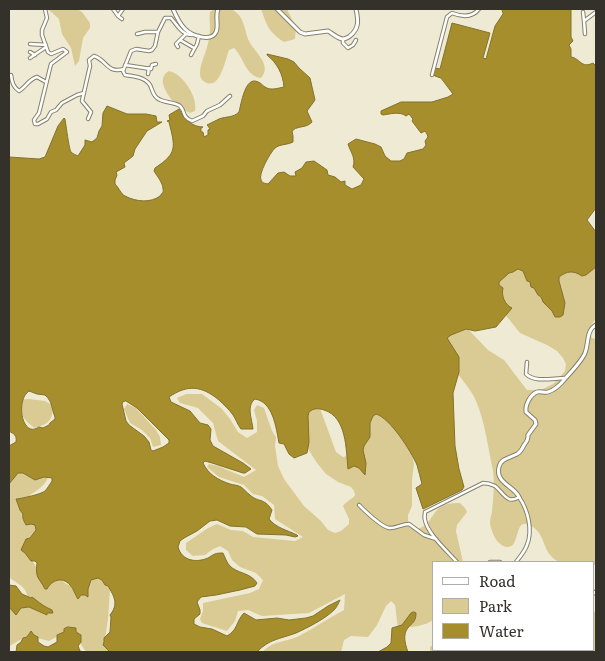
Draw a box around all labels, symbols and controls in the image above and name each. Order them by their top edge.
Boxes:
legend [432,561,595,651]
text: Road [479,569,515,592]
text: Park [479,594,512,617]
text: Water [479,619,524,642]

